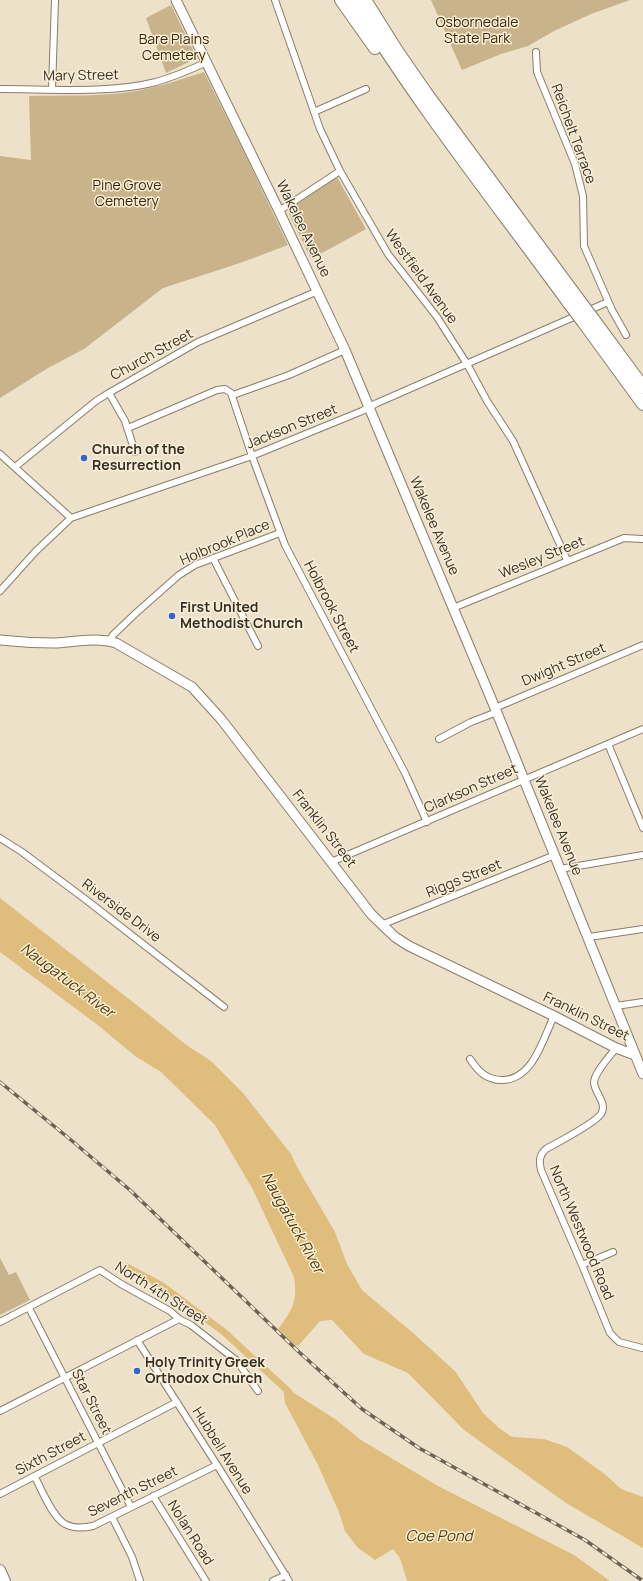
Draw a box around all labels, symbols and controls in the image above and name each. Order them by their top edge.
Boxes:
park label: Osbornedale State Park [435,15,519,48]
park label: Bare Plains Cemetery [139,32,209,64]
street label: Mary Street [43,67,119,85]
street label: Reichelt Terrace [547,82,599,186]
park label: Pine Grove Cemetery [93,178,161,210]
street label: Wakelee Avenue [272,178,334,280]
street label: Westfield Avenue [381,227,461,327]
street label: Church Street [108,325,196,385]
street label: Jackson Street [244,401,340,453]
place label: Church of the Resurrection [92,442,185,474]
marker: Church of the Resurrection [79,453,89,463]
street label: Wakelee Avenue [406,474,462,578]
street label: Holbrook Place [178,517,272,569]
street label: Wesley Street [497,533,587,583]
street label: Holbrook Street [300,558,362,656]
place label: First United Methodist Church [180,600,303,632]
marker: First United Methodist Church [167,611,177,621]
street label: Dwight Street [520,640,608,690]
street label: Clarkson Street [422,761,520,817]
street label: Wakelee Avenue [530,774,586,878]
street label: Franklin Street [289,787,359,871]
street label: Riggs Street [424,856,504,902]
street label: Riverside Drive [78,876,164,946]
water label: Naugatuck River [17,940,117,1022]
street label: Franklin Street [540,989,632,1045]
street label: North Westwood Road [545,1163,617,1303]
water label: Naugatuck River [257,1169,327,1277]
street label: North 4th Street [112,1259,210,1329]
place label: Holy Trinity Greek Orthodox Church [145,1355,265,1388]
marker: Holy Trinity Greek Orthodox Church [132,1366,142,1376]
street label: Star Street [67,1367,115,1437]
street label: Hubbell Avenue [188,1404,256,1498]
street label: Sixth Street [13,1428,89,1480]
street label: Seventh Street [86,1463,180,1521]
street label: Nolan Road [163,1498,217,1568]
water label: Coe Pond [405,1528,473,1546]

